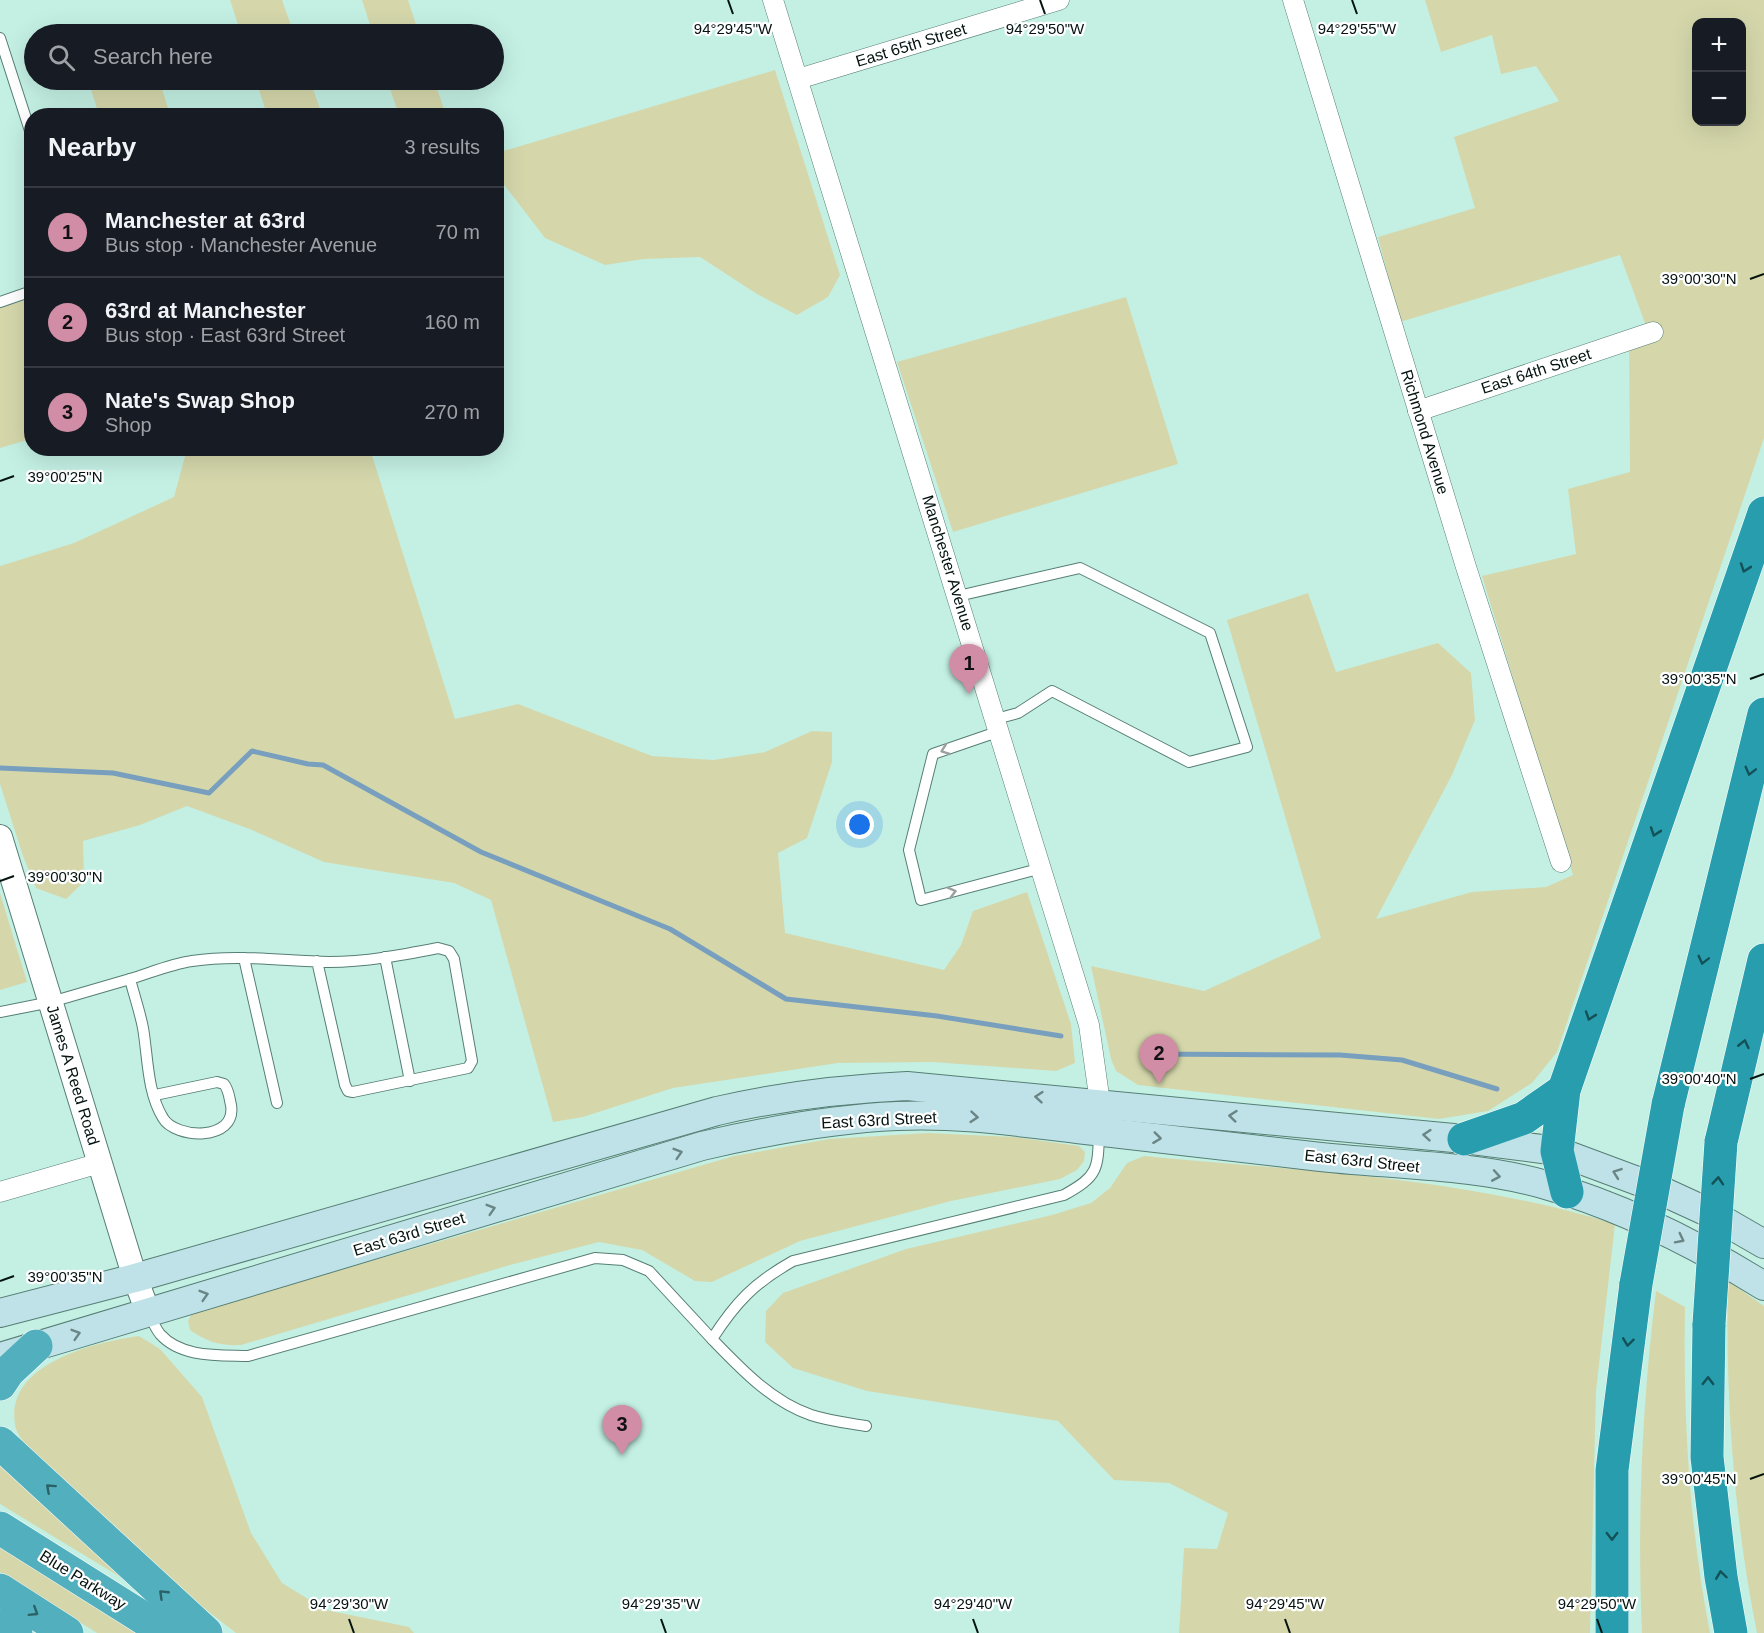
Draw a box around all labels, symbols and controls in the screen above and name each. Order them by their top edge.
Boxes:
map controls [1692,18,1746,126]
button: + [1692,18,1746,72]
text: 94°29'45"W [694,20,773,37]
street label: East 65th Street [854,20,969,70]
text: 94°29'50"W [1006,20,1085,37]
text: 94°29'55"W [1318,20,1397,37]
search box [24,24,504,90]
icon: search [45,41,78,74]
text: Search here [93,44,213,69]
button: − [1692,72,1746,126]
text: Nearby [48,132,136,162]
text: 3 results [404,136,480,158]
text: Manchester at 63rd [105,208,306,233]
text: 1 [62,221,73,243]
text: 70 m [436,221,480,243]
text: Bus stop · Manchester Avenue [105,234,377,256]
text: 39°00'30"N [1661,270,1737,287]
text: 63rd at Manchester [105,298,306,323]
text: 2 [62,311,73,333]
text: 160 m [424,311,480,333]
text: Bus stop · East 63rd Street [105,324,345,346]
street label: East 64th Street [1479,345,1594,397]
street label: Richmond Avenue [1398,368,1452,497]
text: Nate's Swap Shop [105,388,295,413]
text: 3 [62,401,73,423]
text: 270 m [424,401,480,423]
text: Shop [105,414,152,436]
text: 39°00'25"N [27,468,103,485]
street label: Manchester Avenue [919,493,977,633]
one-way arrow [1740,562,1753,573]
pin: 1 [950,644,988,694]
text: 39°00'35"N [1661,670,1737,687]
one-way arrow [940,743,950,756]
one-way arrow [1745,766,1758,776]
your location [845,810,874,839]
one-way arrow [1649,826,1662,837]
text: 39°00'30"N [27,868,103,885]
one-way arrow [947,887,957,899]
one-way arrow [1698,955,1711,965]
street label: James A Reed Road [44,1003,102,1147]
one-way arrow [1585,1010,1598,1020]
pin: 2 [1140,1034,1178,1084]
one-way arrow [1736,1040,1749,1050]
text: 39°00'40"N [1661,1070,1737,1087]
one-way arrow [1034,1091,1043,1104]
street label: East 63rd Street [821,1108,938,1132]
one-way arrow [970,1110,979,1123]
one-way arrow [1228,1110,1237,1123]
one-way arrow [1422,1129,1432,1142]
one-way arrow [1152,1131,1161,1144]
street label: East 63rd Street [1304,1147,1421,1176]
one-way arrow [672,1148,683,1160]
one-way arrow [1612,1168,1623,1181]
one-way arrow [1491,1169,1501,1182]
one-way arrow [1712,1177,1725,1186]
one-way arrow [485,1204,496,1216]
street label: East 63rd Street [351,1209,467,1259]
one-way arrow [1674,1231,1685,1243]
text: 39°00'35"N [27,1268,103,1285]
one-way arrow [198,1290,209,1302]
one-way arrow [70,1329,81,1341]
one-way arrow [1622,1338,1635,1347]
one-way arrow [1702,1377,1714,1386]
pin: 3 [602,1406,642,1455]
text: 39°00'45"N [1661,1470,1737,1487]
one-way arrow [46,1484,57,1495]
one-way arrow [1606,1532,1618,1541]
street label: Blue Parkway [37,1547,129,1613]
one-way arrow [1715,1571,1728,1580]
one-way arrow [159,1590,170,1601]
text: 94°29'30"W [310,1595,389,1612]
text: 94°29'35"W [622,1595,701,1612]
text: 94°29'40"W [934,1595,1013,1612]
text: 94°29'45"W [1246,1595,1325,1612]
text: 94°29'50"W [1558,1595,1637,1612]
one-way arrow [28,1604,38,1616]

